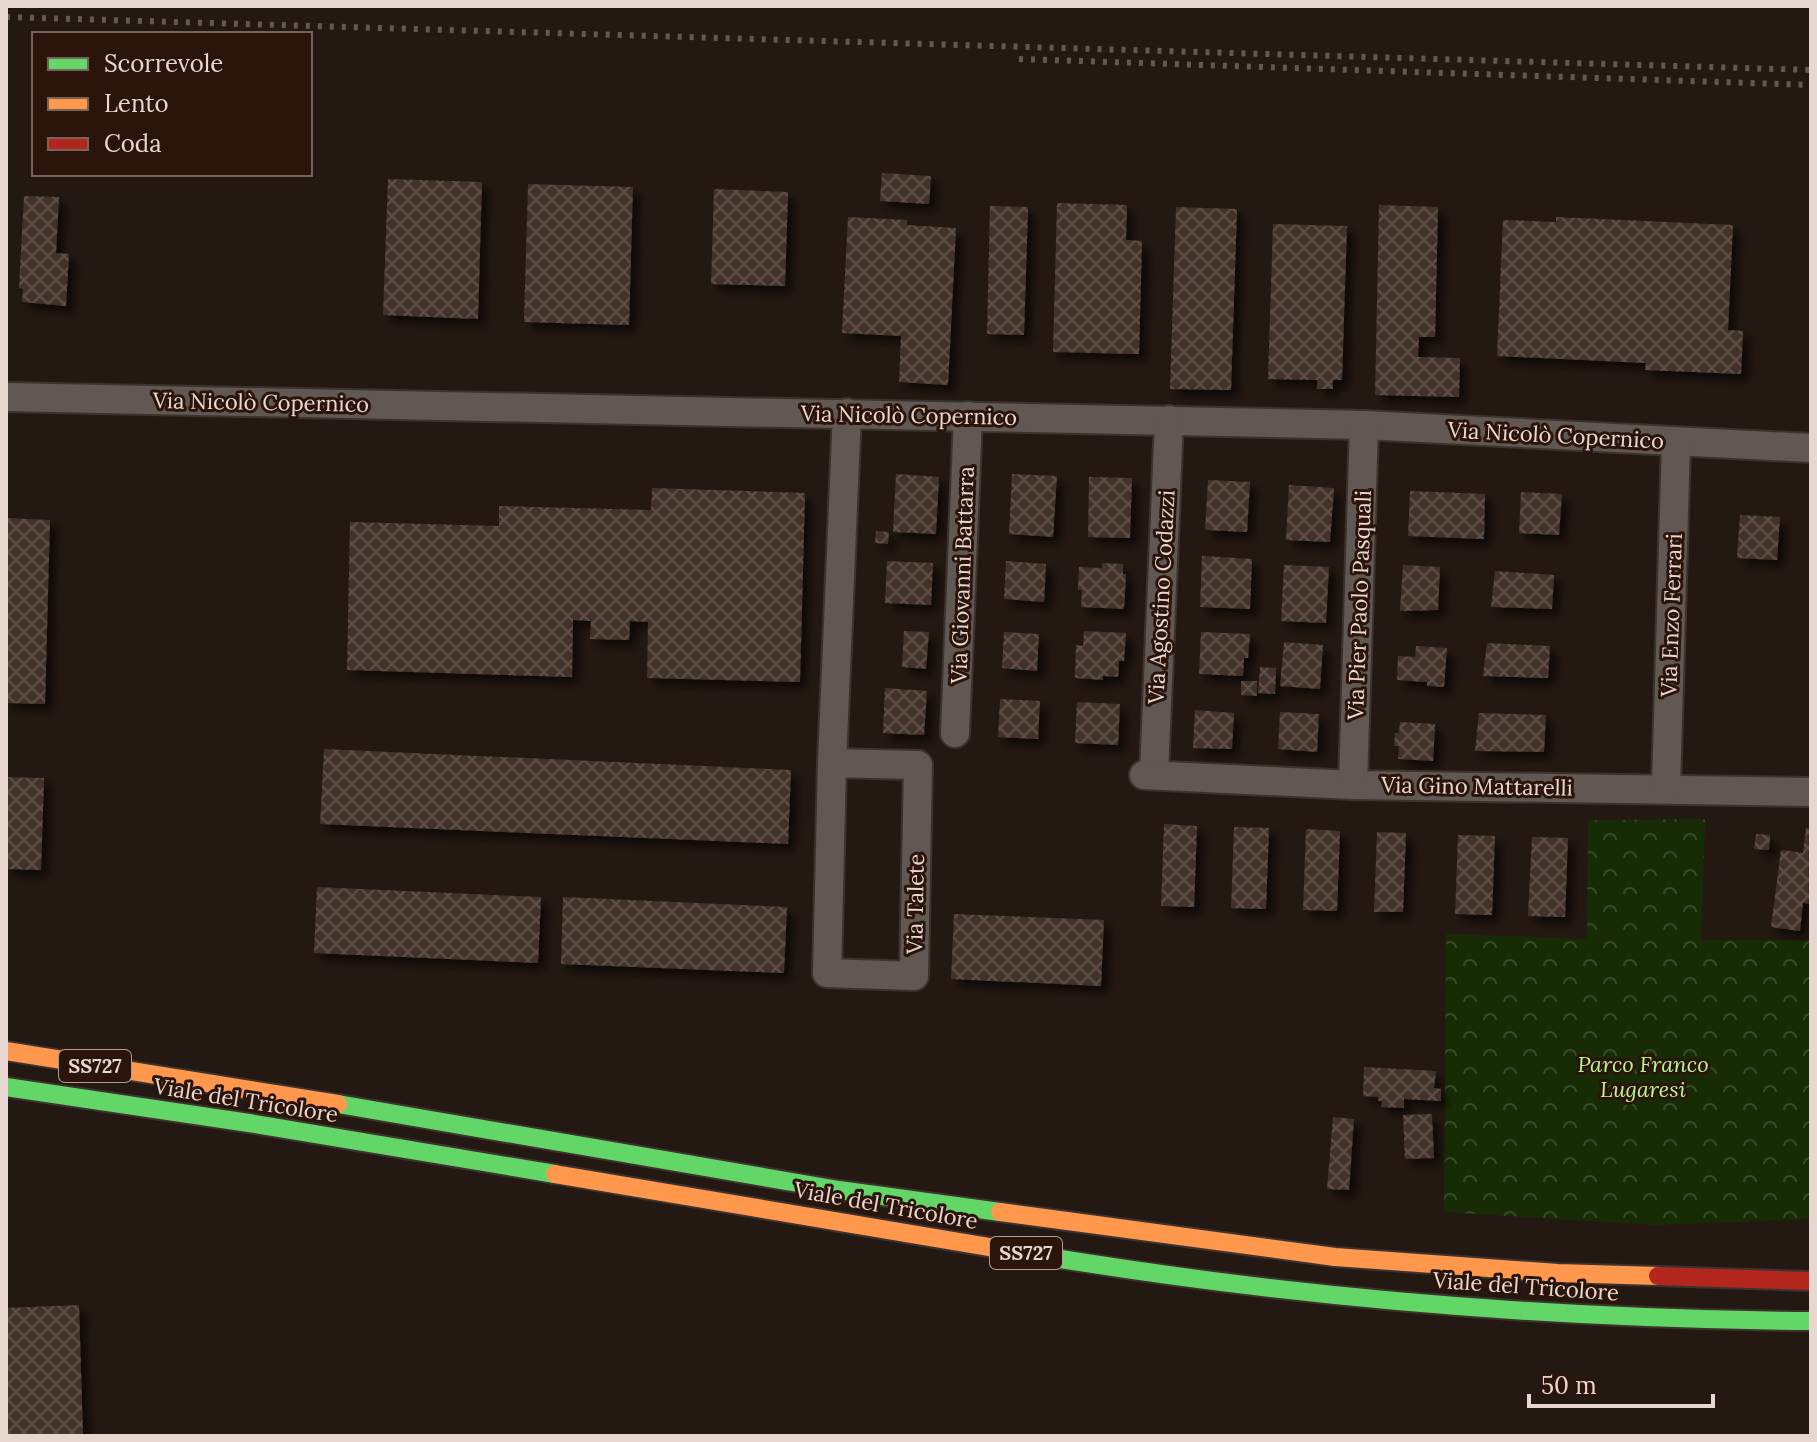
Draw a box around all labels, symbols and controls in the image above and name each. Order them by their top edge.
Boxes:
legend [32,32,312,176]
text: Scorrevole [104,48,223,79]
text: Lento [104,88,169,119]
text: Coda [104,128,162,159]
street label: Via Nicolò Copernico [152,386,369,418]
street label: Via Nicolò Copernico [800,399,1017,431]
street label: Via Nicolò Copernico [1446,415,1665,455]
street label: Via Giovanni Battarra [944,466,980,685]
street label: Via Agostino Codazzi [1141,489,1181,706]
street label: Via Pier Paolo Pasquali [1341,489,1377,722]
street label: Via Enzo Ferrari [1654,533,1688,698]
street label: Via Gino Mattarelli [1380,770,1573,802]
street label: Via Talete [900,853,930,955]
road number: SS727 [59,1050,131,1082]
park label: Parco Franco Lugaresi [1577,1050,1709,1103]
street label: Viale del Tricolore [151,1071,340,1128]
street label: Viale del Tricolore [791,1175,980,1235]
road number: SS727 [990,1237,1062,1269]
street label: Viale del Tricolore [1431,1265,1620,1306]
scale bar [1529,1358,1713,1408]
text: 50 m [1541,1370,1597,1401]

